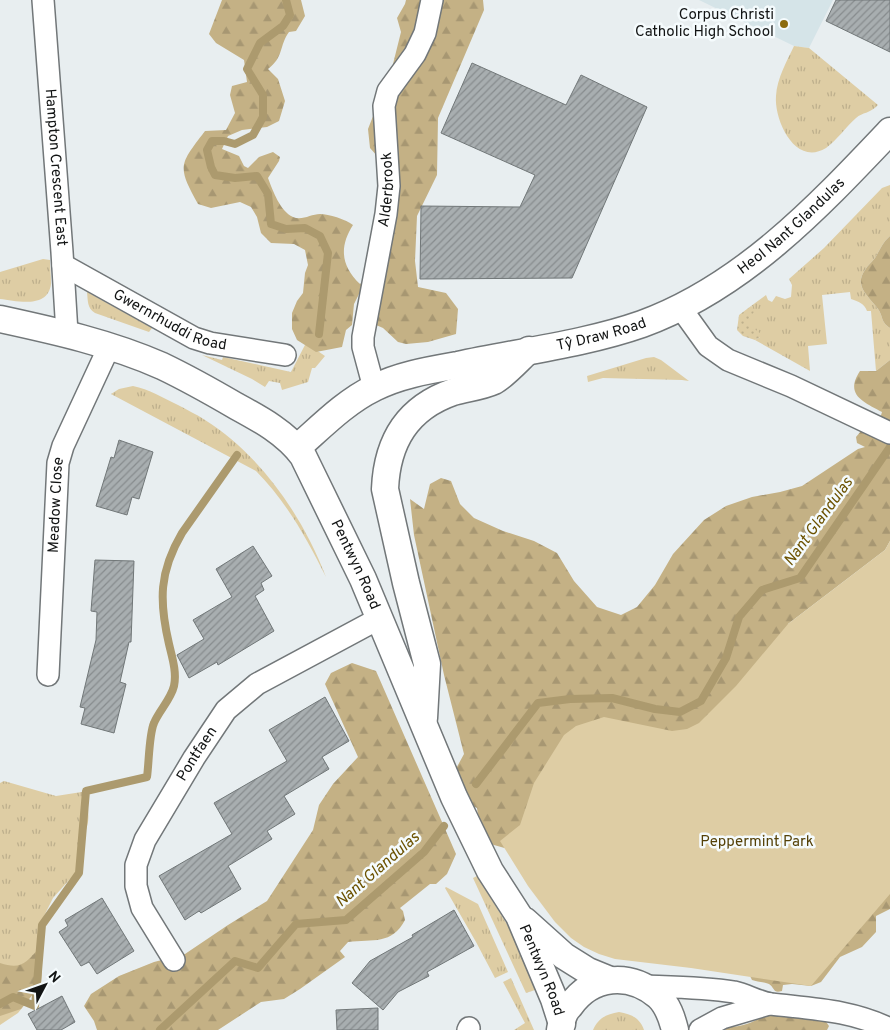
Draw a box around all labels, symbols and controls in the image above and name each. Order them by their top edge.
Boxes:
place label: Corpus Christi Catholic High School [635,6,774,42]
marker: Corpus Christi Catholic High School [778,18,790,30]
street label: Hampton Crescent East [40,88,71,247]
street label: Alderbrook [374,152,399,229]
street label: Heol Nant Glandulas [734,174,849,279]
street label: Gwernrhuddi Road [110,285,228,355]
street label: Tŷ Draw Road [555,314,649,355]
street label: Meadow Close [44,455,69,554]
water label: Nant Glandulas [780,473,858,570]
street label: Pentwyn Road [326,517,384,612]
street label: Pontfaen [173,723,222,785]
water label: Nant Glandulas [332,827,425,912]
park label: Peppermint Park [700,833,814,852]
street label: Pentwyn Road [514,922,568,1018]
north arrow [20,960,70,1010]
text: N [44,968,63,987]

